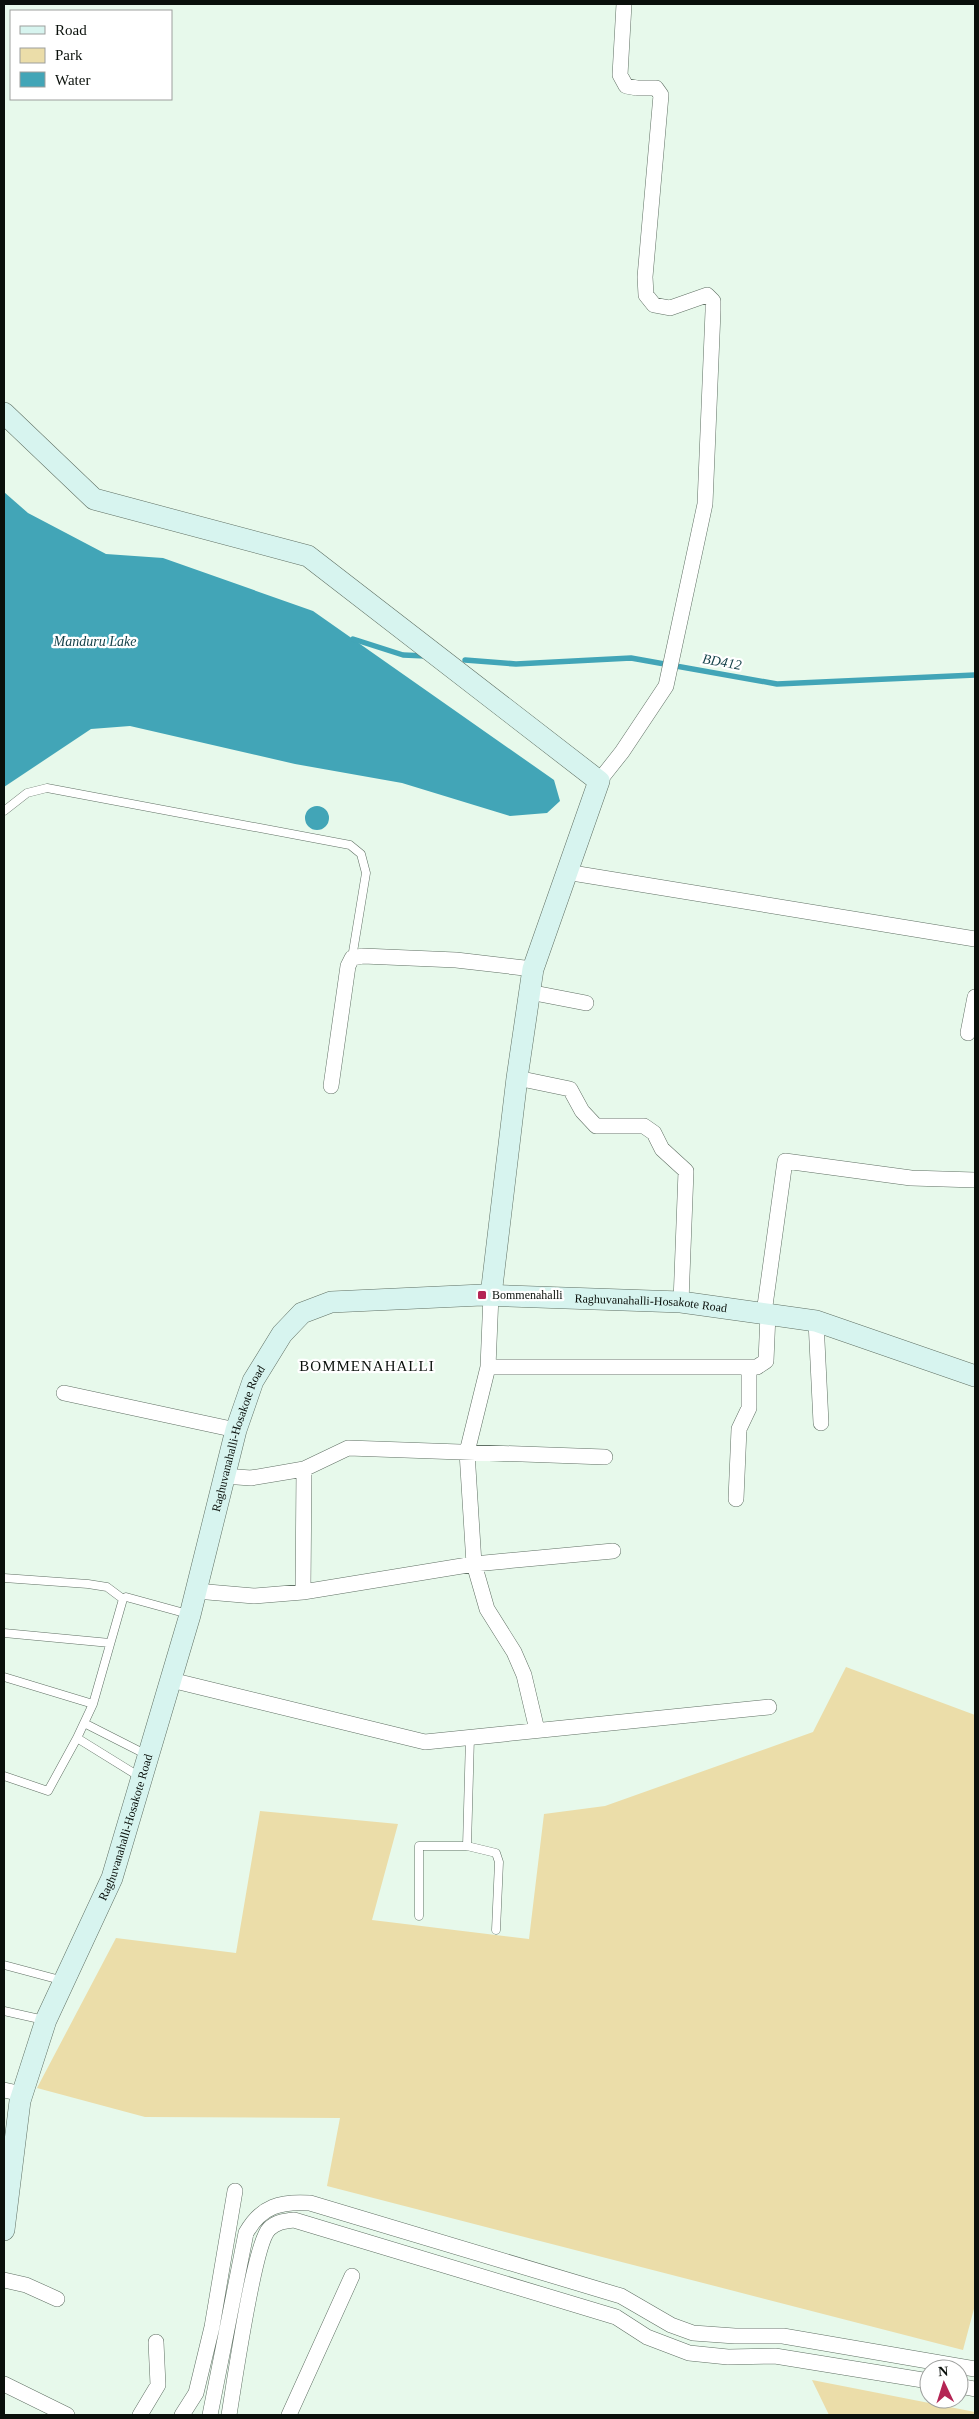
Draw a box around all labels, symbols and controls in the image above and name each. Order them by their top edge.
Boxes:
legend [10,10,172,100]
text: Road [55,22,87,38]
text: Park [55,47,83,63]
text: Water [55,72,90,88]
water label: Manduru Lake [53,634,136,649]
water label: BD412 [701,651,743,673]
place label: Bommenahalli [492,1288,563,1302]
marker: Bommenahalli [476,1289,488,1301]
street label: Raghuvanahalli-Hosakote Road [574,1291,728,1315]
district label: BOMMENAHALLI [299,1358,435,1374]
street label: Raghuvanahalli-Hosakote Road [209,1363,268,1513]
street label: Raghuvanahalli-Hosakote Road [95,1752,155,1903]
north arrow [919,2359,969,2409]
text: N [938,2364,949,2379]

